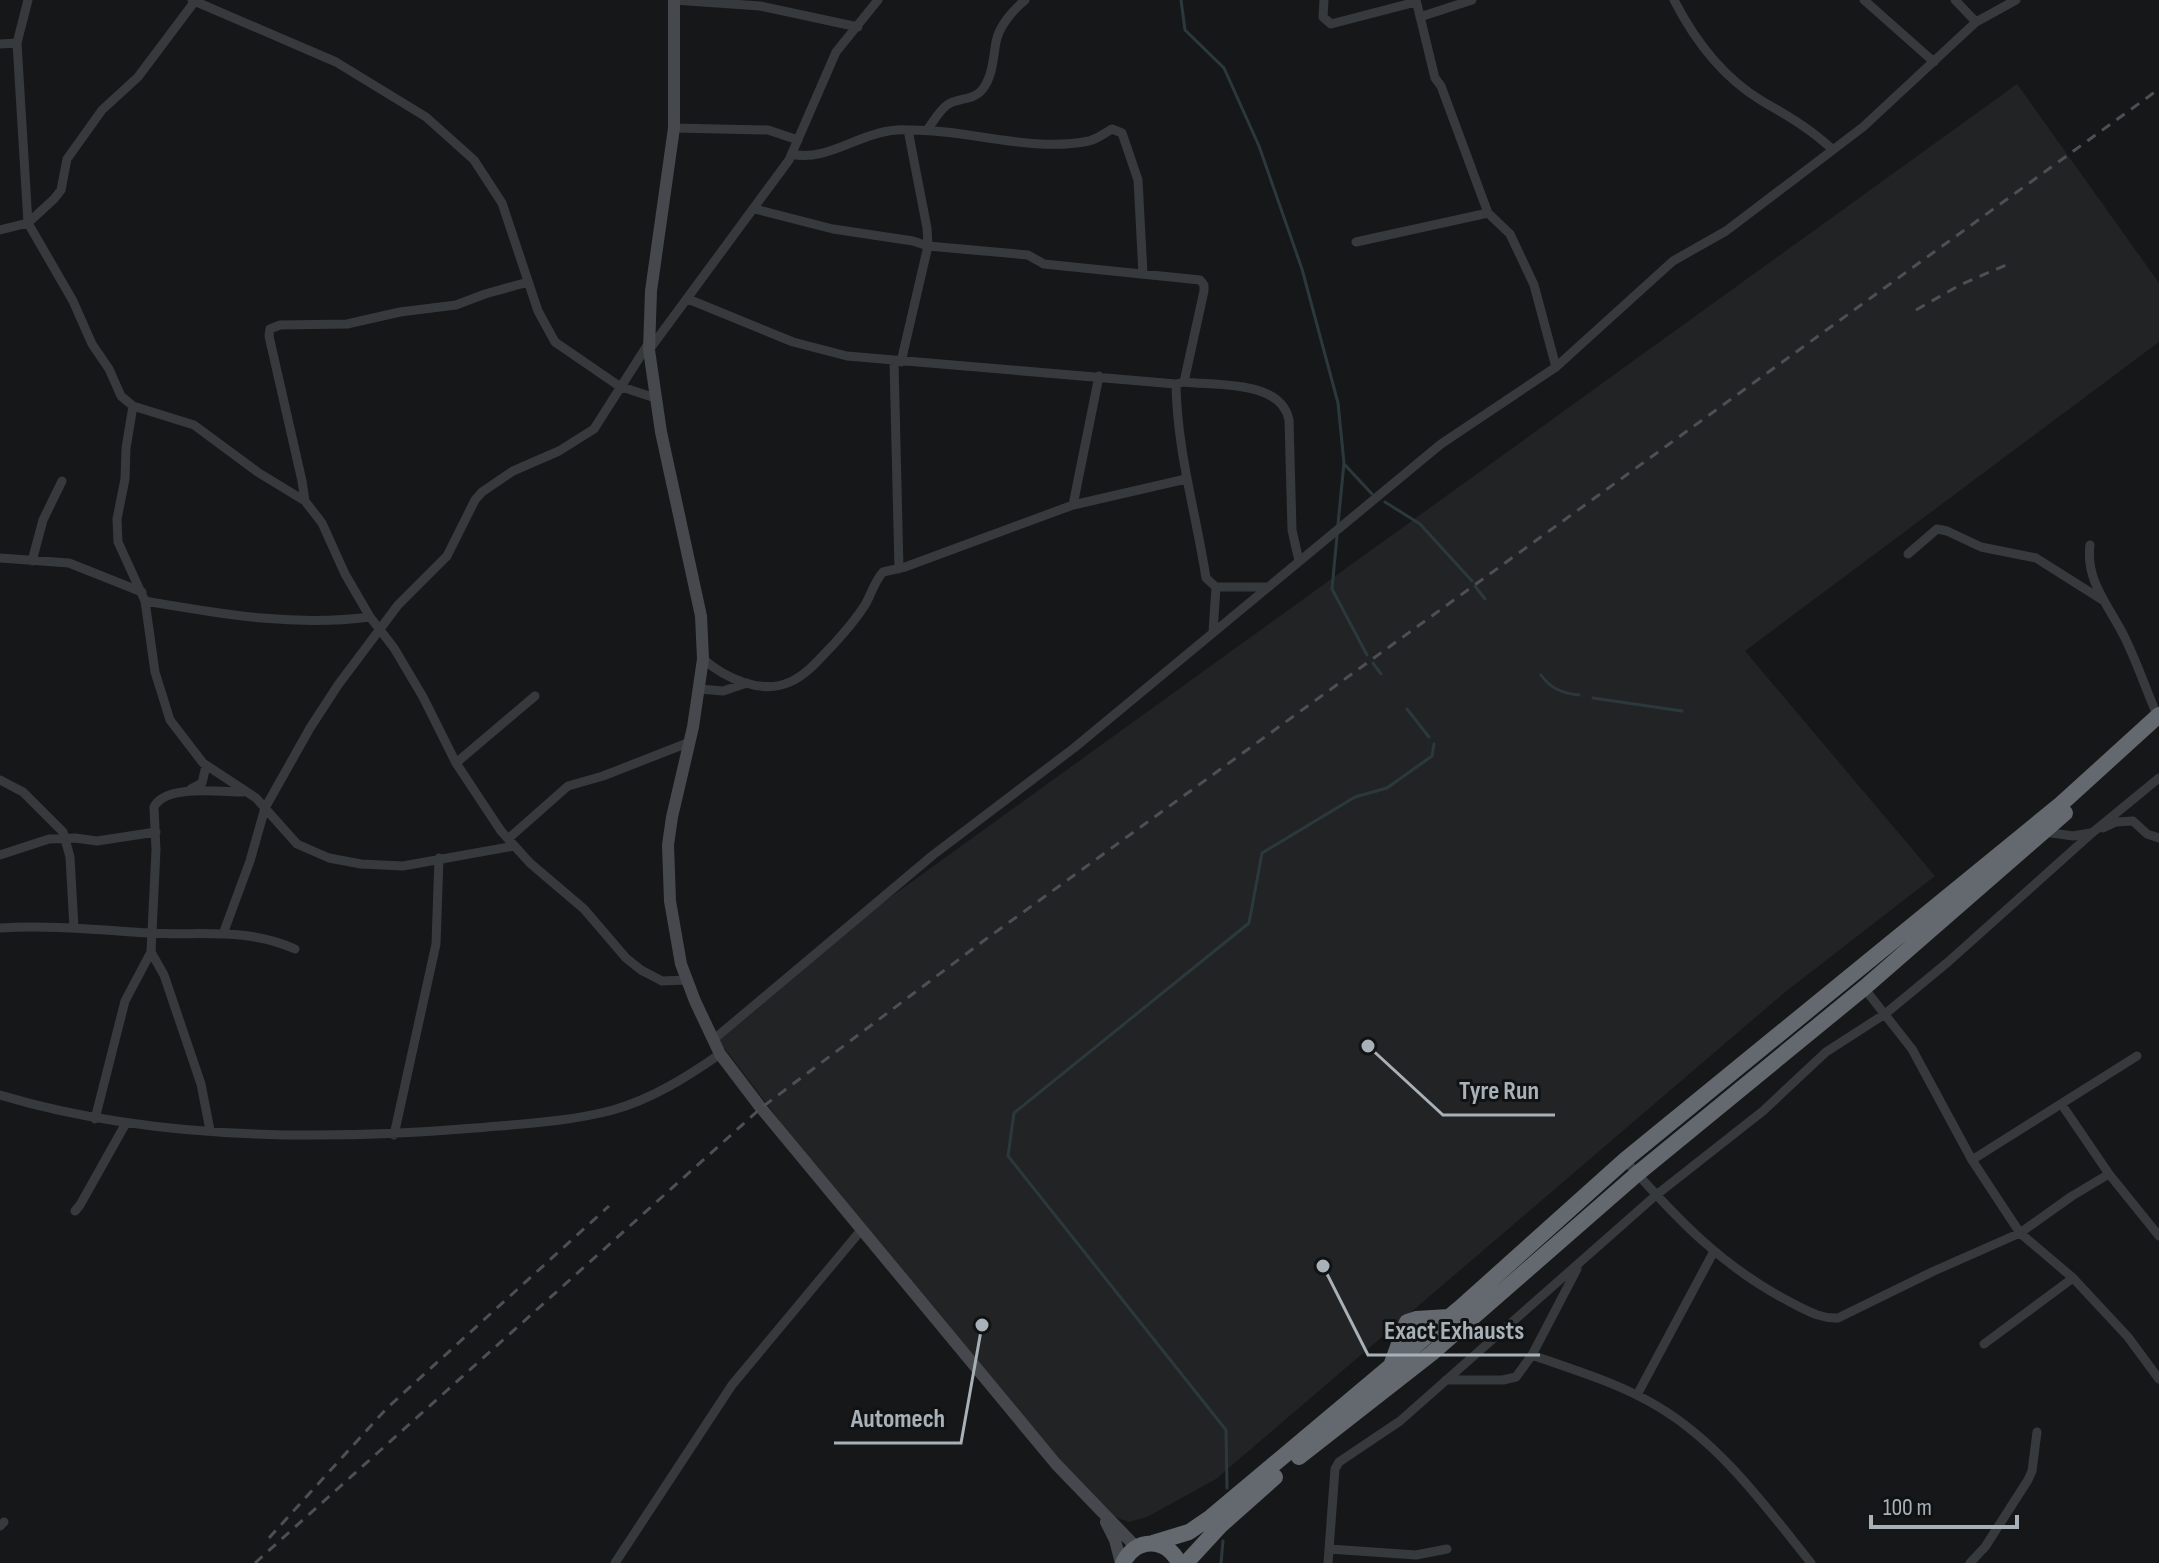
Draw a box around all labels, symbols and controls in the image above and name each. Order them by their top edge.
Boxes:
callout: Tyre Run [1443,1065,1555,1115]
text: Tyre Run [1459,1076,1539,1107]
callout: Exact Exhausts [1368,1305,1540,1355]
text: Exact Exhausts [1384,1316,1524,1347]
callout: Automech [834,1393,961,1443]
text: Automech [850,1404,945,1435]
scale bar [1871,1479,2017,1529]
text: 100 m [1883,1493,1932,1522]

